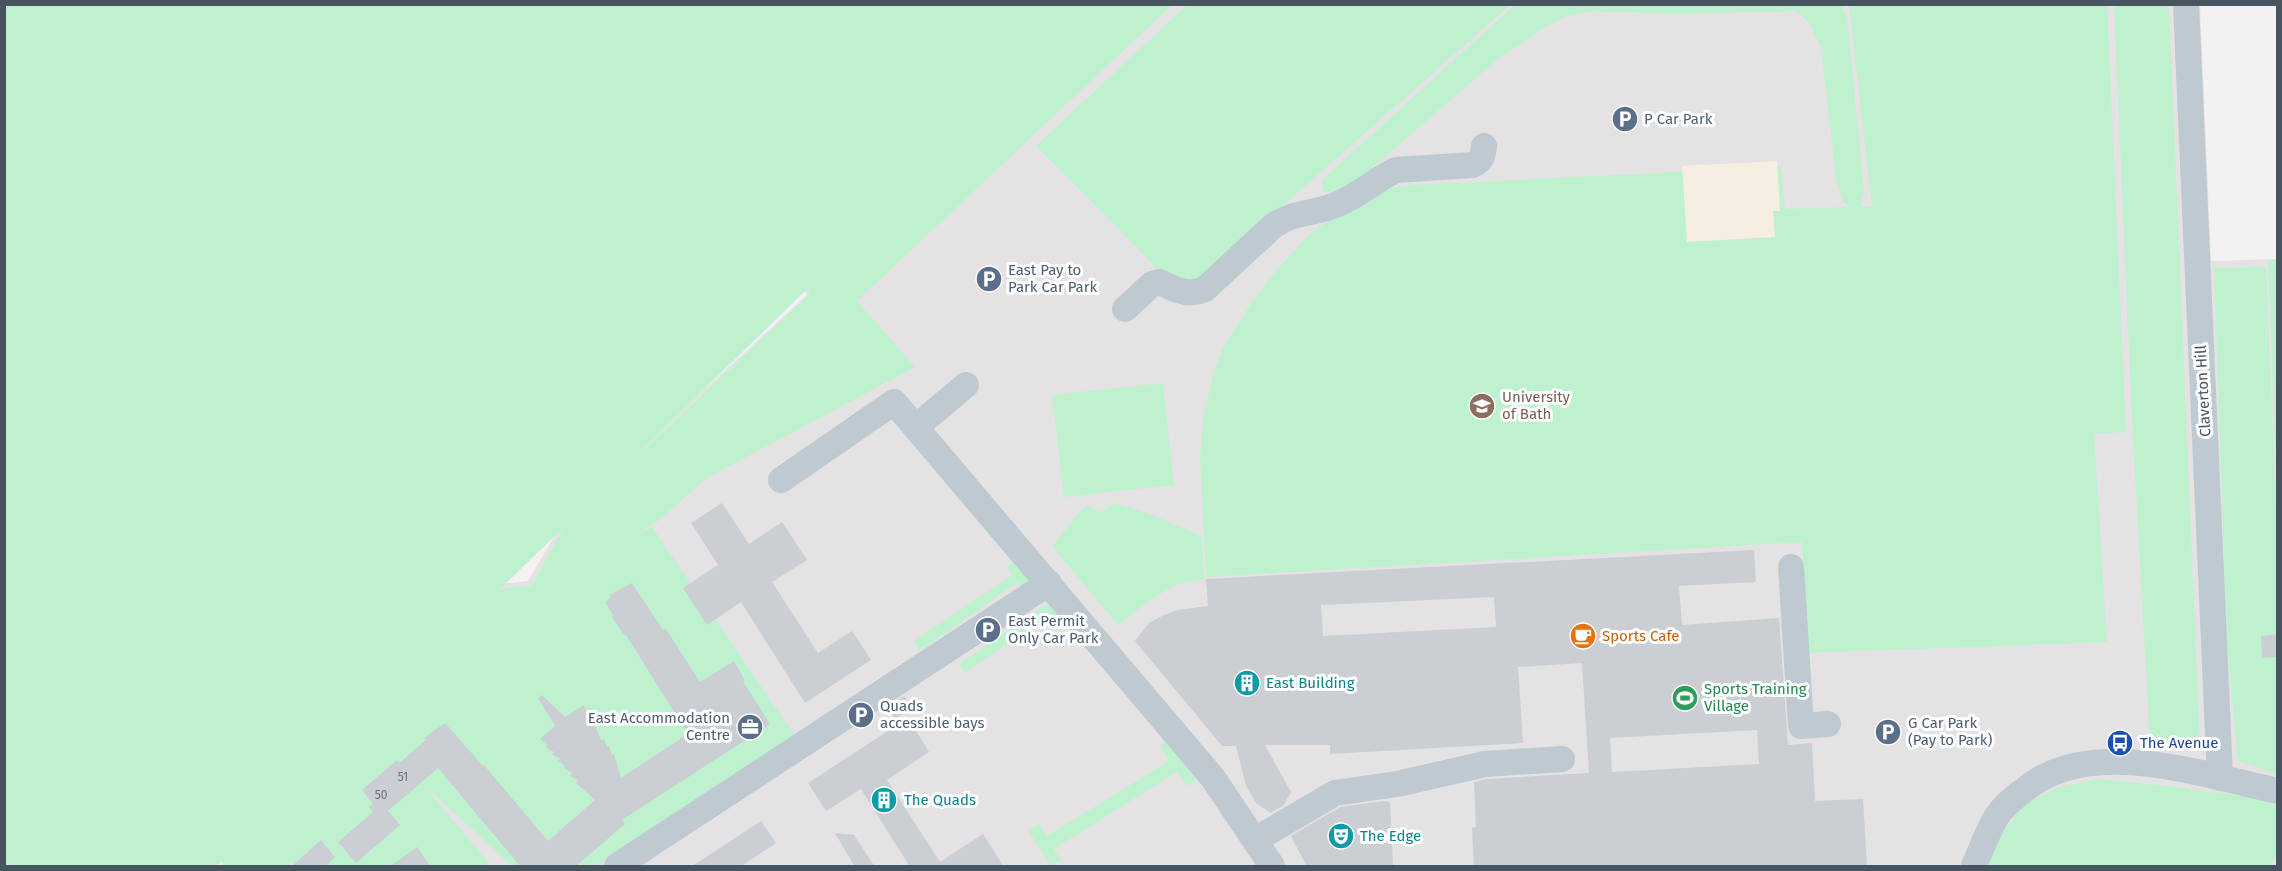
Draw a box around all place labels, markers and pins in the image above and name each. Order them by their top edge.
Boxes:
parking icon: P Car Park [1610,104,1640,134]
place label: P Car Park [1644,110,1713,128]
place label: East Pay to Park Car Park [1008,261,1098,296]
parking icon: East Pay to Park Car Park [974,264,1004,294]
place label: University of Bath [1502,388,1571,423]
school or university icon: University of Bath [1467,391,1497,421]
place label: East Permit Only Car Park [1008,612,1099,647]
parking icon: East Permit Only Car Park [973,615,1003,645]
cafe icon: Sports Cafe [1568,621,1598,651]
place label: Sports Cafe [1602,627,1680,645]
building icon: East Building [1232,668,1262,698]
place label: East Building [1266,674,1355,692]
place label: Sports Training Village [1704,680,1807,715]
sports icon: Sports Training Village [1670,683,1700,713]
place label: Quads accessible bays [880,697,985,732]
parking icon: Quads accessible bays [846,700,876,730]
place label: East Accommodation Centre [588,709,730,744]
office icon: East Accommodation Centre [735,712,765,742]
place label: G Car Park (Pay to Park) [1908,714,1992,749]
parking icon: G Car Park (Pay to Park) [1873,717,1903,747]
bus stop icon: The Avenue [2105,728,2135,758]
place label: The Avenue [2140,734,2218,752]
building icon: The Quads [869,785,899,815]
place label: The Quads [904,791,976,809]
theatre icon: The Edge [1326,821,1356,851]
place label: The Edge [1360,827,1421,845]

